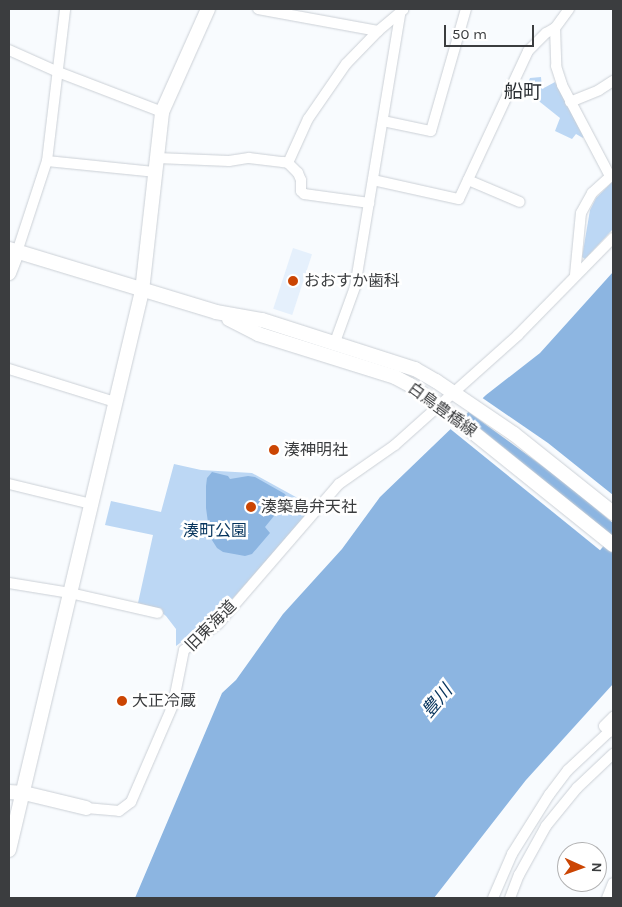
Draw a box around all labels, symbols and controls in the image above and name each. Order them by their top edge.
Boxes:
scale bar [447,15,537,47]
text: 50 m [452,25,487,43]
district label: 船町 [504,82,542,104]
place label: おおすか歯科 [304,271,400,291]
marker: おおすか歯科 [286,274,300,288]
street label: 白鳥豊橋線 [404,379,480,441]
place label: 湊神明社 [284,440,348,460]
marker: 湊神明社 [268,444,280,456]
place label: 湊築島弁天社 [261,497,357,517]
marker: 湊築島弁天社 [245,501,257,513]
park label: 湊町公園 [183,521,247,541]
street label: 旧東海道 [182,597,240,655]
water label: 豊川 [417,680,457,722]
place label: 大正冷蔵 [132,691,196,711]
marker: 大正冷蔵 [116,695,128,707]
north arrow [557,842,607,892]
text: N [588,862,605,873]

